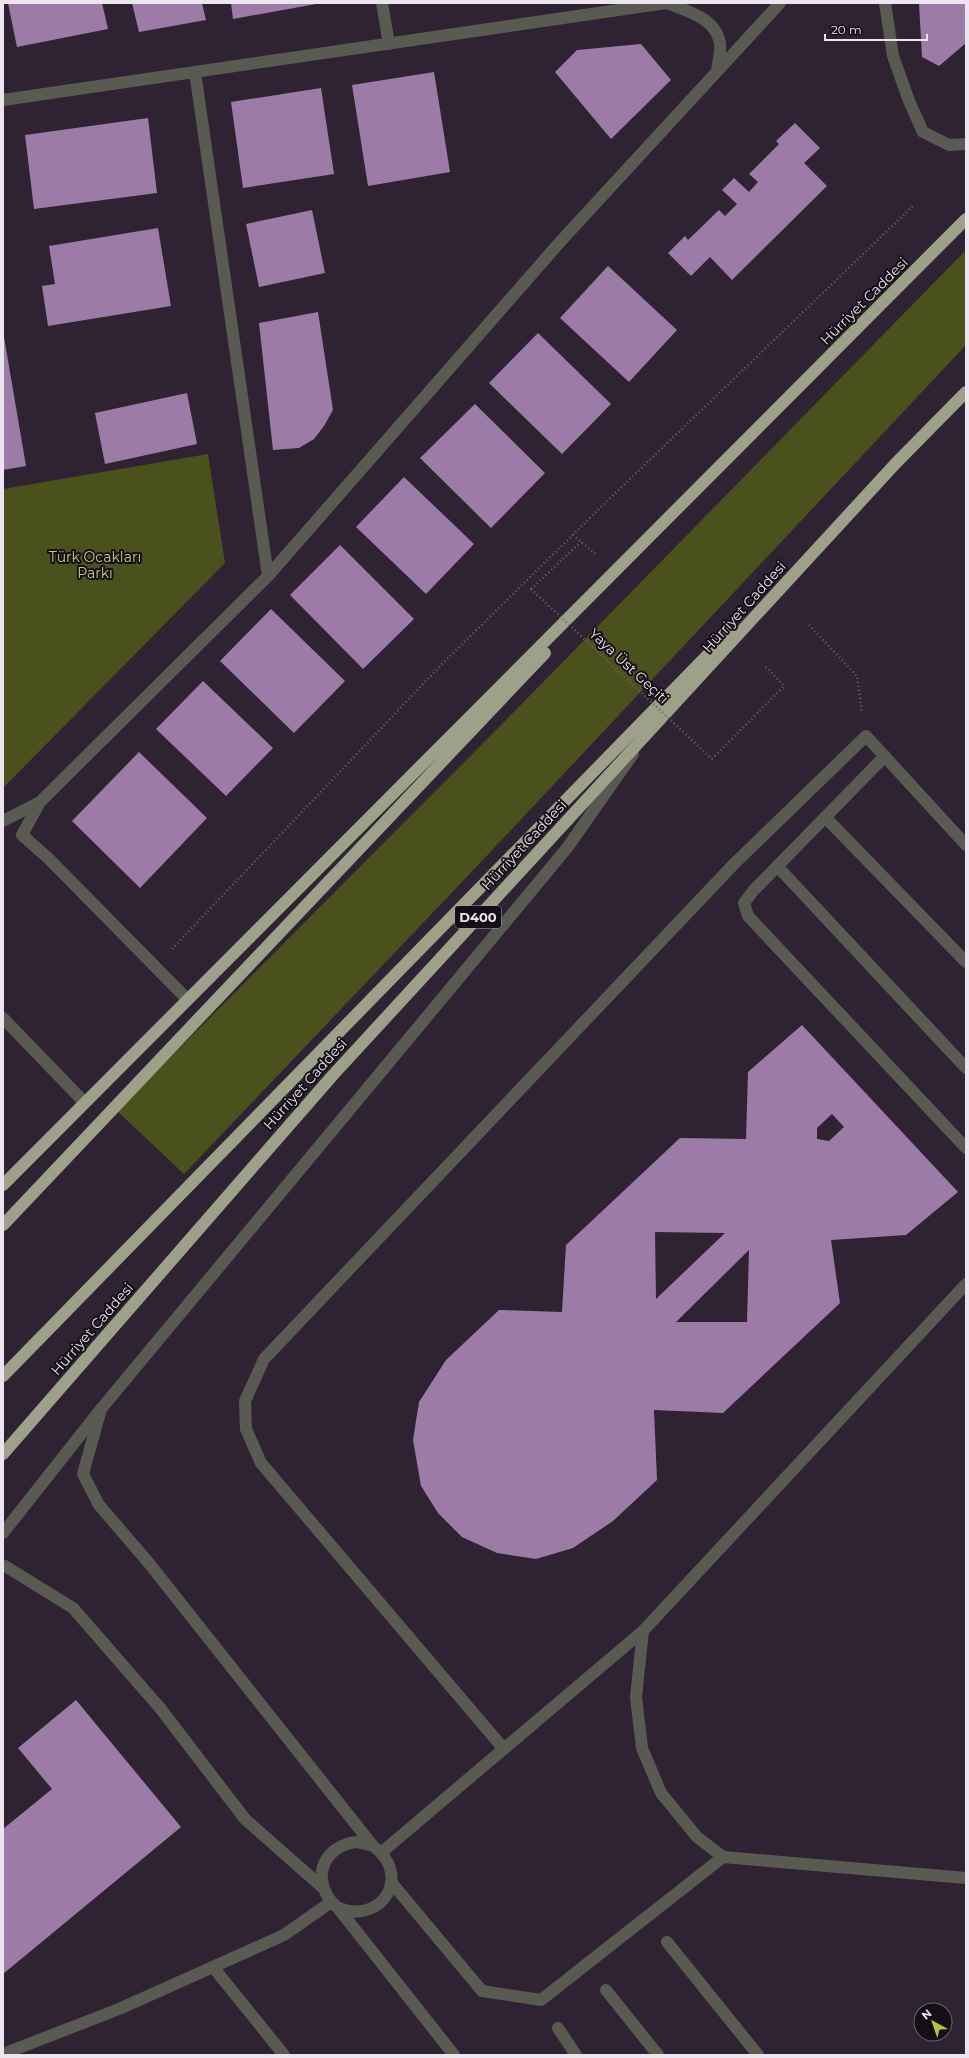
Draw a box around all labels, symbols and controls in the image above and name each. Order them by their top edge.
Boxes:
scale bar [825,16,927,42]
text: 20 m [831,22,862,37]
street label: Hürriyet Caddesi [816,253,912,349]
park label: Türk Ocakları Parkı [49,548,141,582]
street label: Hürriyet Caddesi [698,558,790,656]
street label: Yaya Üst Geçiti [585,624,673,708]
street label: Hürriyet Caddesi [478,796,570,894]
road number: D400 [455,906,501,928]
street label: Hürriyet Caddesi [259,1035,351,1133]
street label: Hürriyet Caddesi [47,1279,137,1379]
north arrow [913,2002,953,2042]
text: N [919,2006,934,2023]

